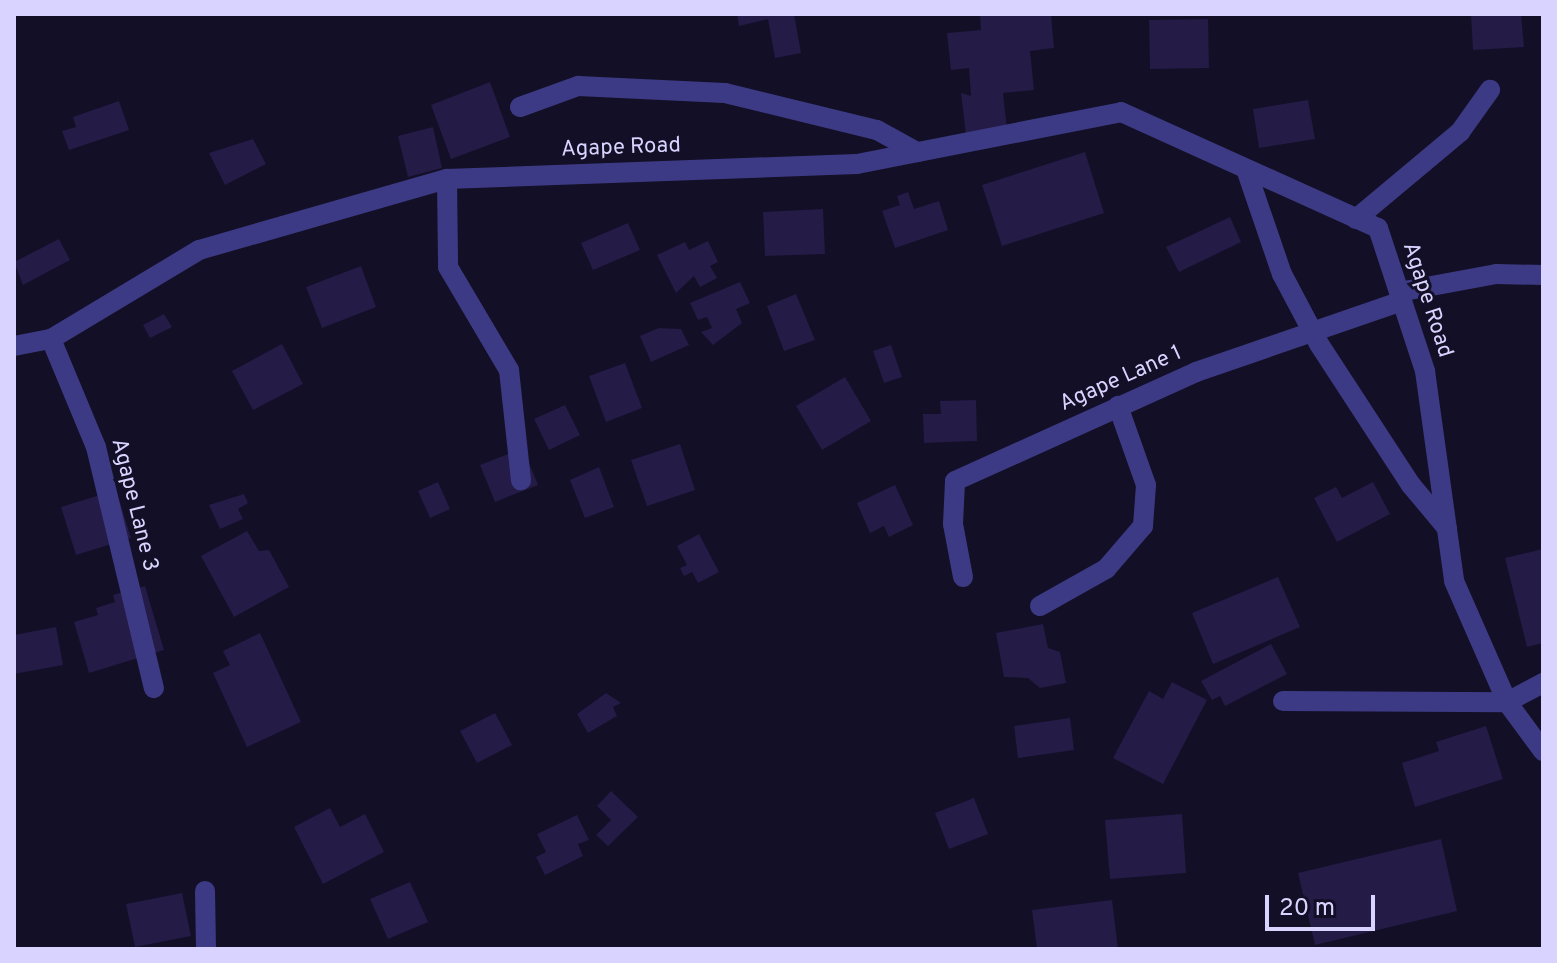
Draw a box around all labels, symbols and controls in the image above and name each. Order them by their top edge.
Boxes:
street label: Agape Road [561,133,681,163]
street label: Agape Road [1396,239,1458,361]
street label: Agape Lane 1 [1056,340,1186,418]
street label: Agape Lane 3 [105,436,163,574]
scale bar [1269,879,1379,929]
text: 20 m [1279,894,1335,924]

